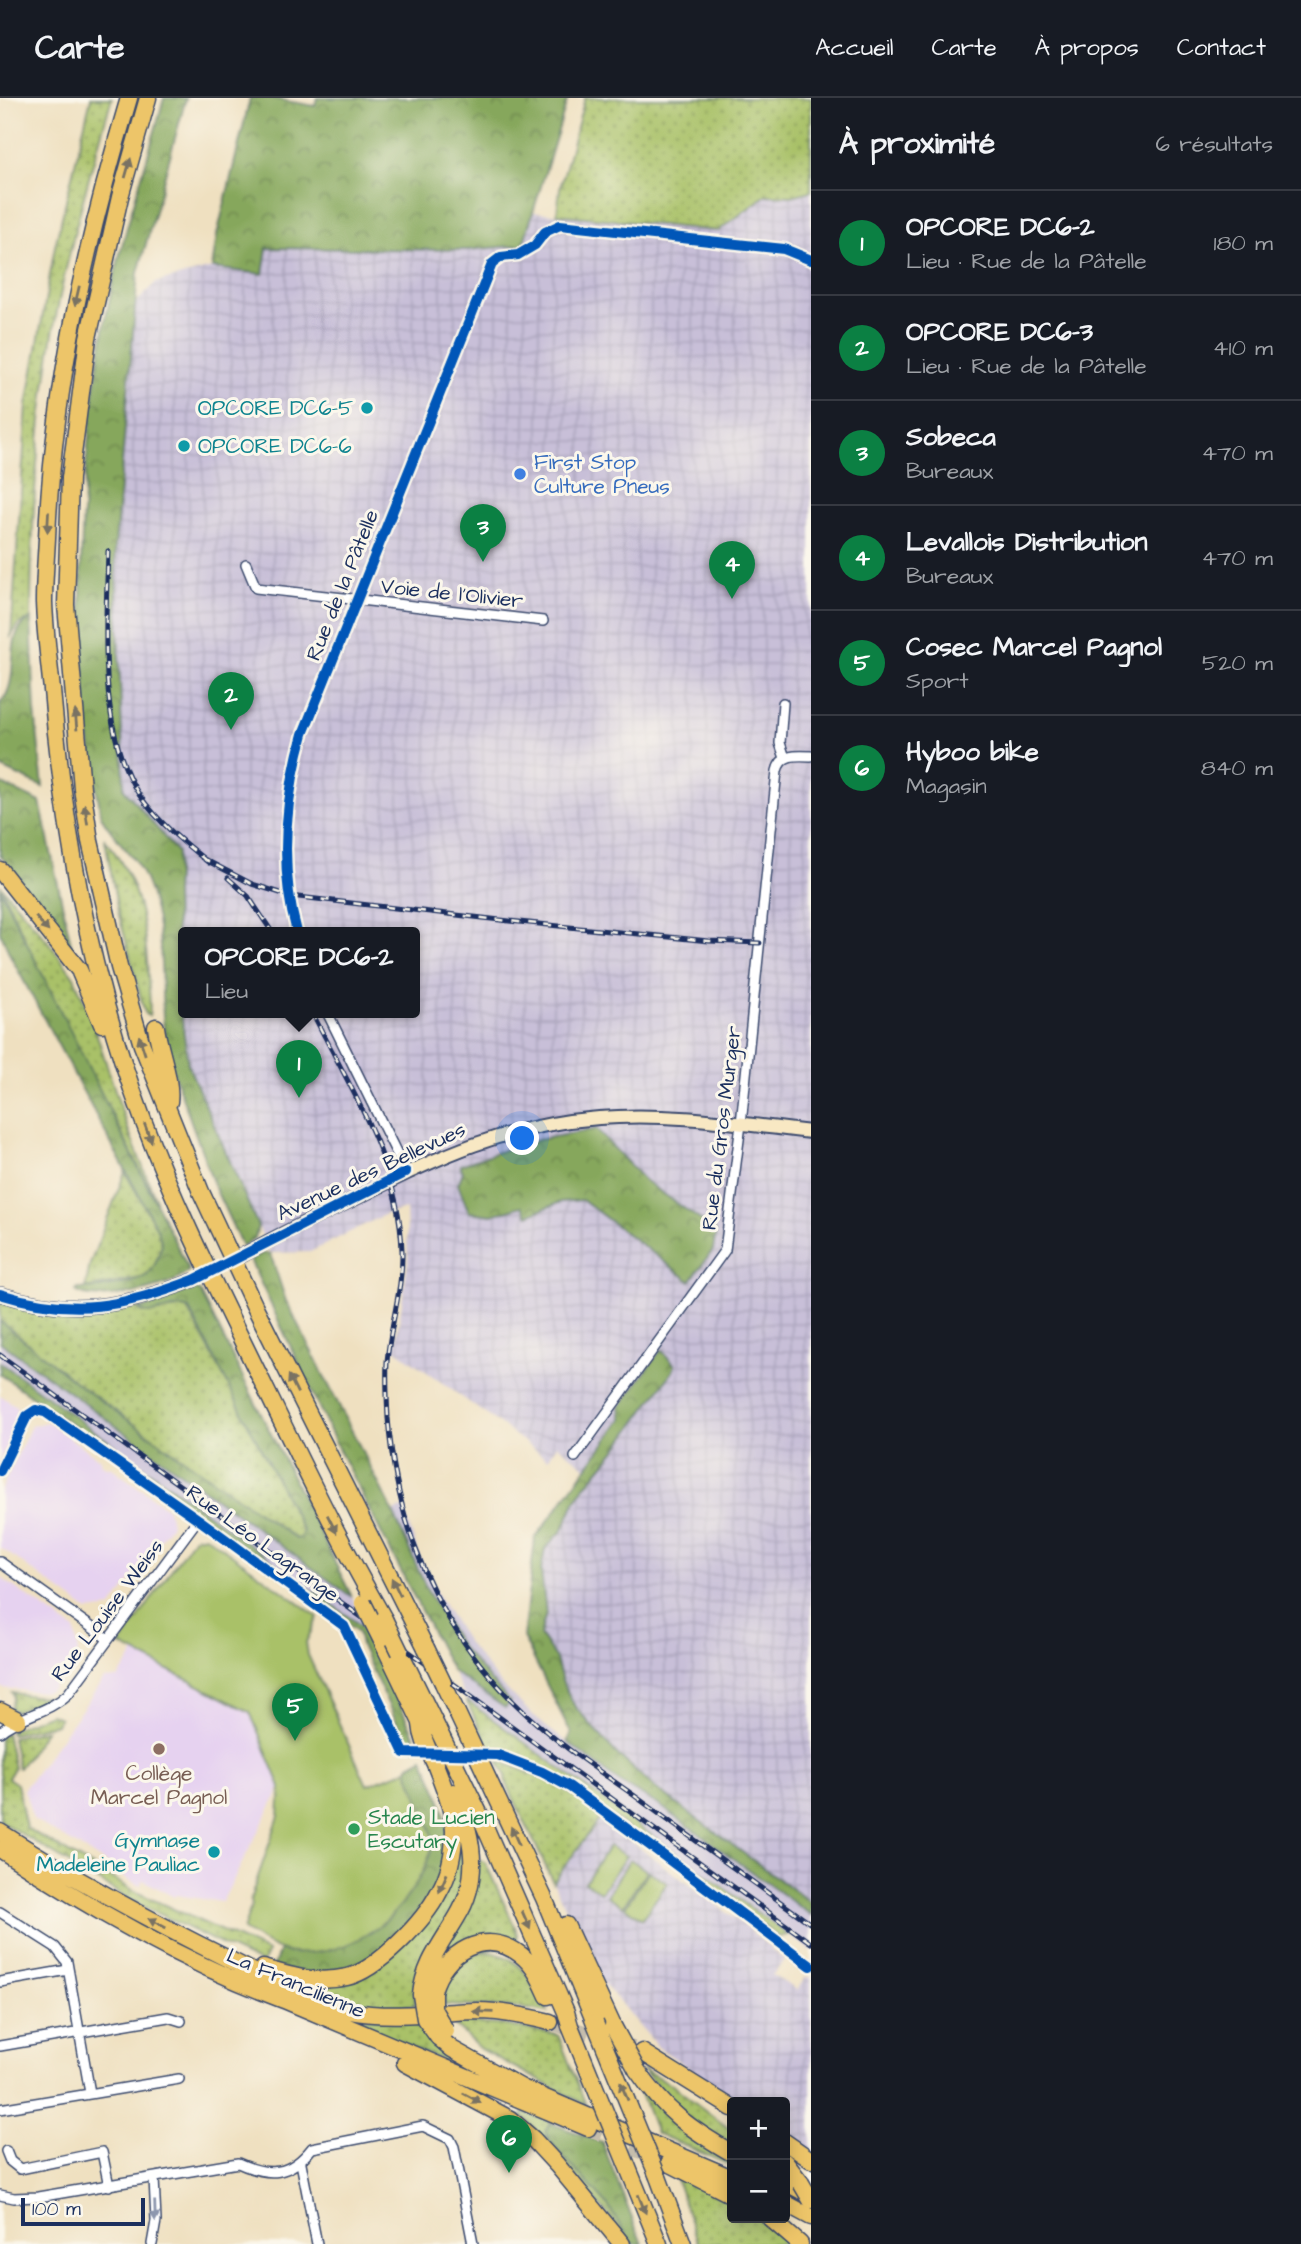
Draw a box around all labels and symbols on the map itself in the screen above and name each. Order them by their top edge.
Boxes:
one-way arrow [123,156,134,178]
one-way arrow [72,285,83,307]
place label: OPCORE DC6-5 [198,394,353,423]
marker: OPCORE DC6-5 [359,400,375,416]
place label: OPCORE DC6-6 [198,432,352,461]
marker: OPCORE DC6-6 [176,438,192,454]
place label: First Stop Culture Pneus [534,448,670,501]
marker: First Stop Culture Pneus [512,466,528,482]
pin: 3 [460,504,506,562]
street label: Rue de la Pâtelle [299,505,386,665]
one-way arrow [42,511,53,533]
pin: 4 [709,541,755,599]
street label: Voie de l'Olivier [379,572,525,615]
pin: 2 [208,672,254,730]
one-way arrow [70,708,81,730]
one-way arrow [80,803,91,825]
one-way arrow [34,915,49,932]
street label: Rue du Gros Murger [695,1024,750,1232]
one-way arrow [137,1034,147,1055]
pin: 1 [276,1040,322,1098]
street label: Avenue des Bellevues [272,1115,470,1228]
your location [505,1121,539,1155]
one-way arrow [142,1123,153,1144]
one-way arrow [287,1374,298,1394]
street label: Rue Léo Lagrange [179,1478,345,1610]
one-way arrow [326,1514,337,1534]
street label: Rue Louise Weiss [44,1533,171,1687]
one-way arrow [390,1577,401,1597]
pin: 5 [272,1683,318,1741]
marker: Collège Marcel Pagnol [151,1741,167,1757]
place label: Collège Marcel Pagnol [91,1759,227,1814]
place label: Stade Lucien Escutary [368,1803,495,1858]
marker: Stade Lucien Escutary [346,1821,362,1837]
one-way arrow [509,1825,520,1846]
place label: Gymnase Madeleine Pauliac [37,1826,200,1879]
marker: Gymnase Madeleine Pauliac [206,1844,222,1860]
one-way arrow [437,1873,449,1893]
one-way arrow [521,1910,532,1931]
one-way arrow [147,1917,166,1929]
street label: La Francilienne [222,1941,369,2026]
one-way arrow [472,2006,494,2018]
one-way arrow [618,2080,629,2101]
one-way arrow [463,2091,483,2103]
pin: 6 [486,2115,532,2173]
one-way arrow [637,2194,648,2215]
scale bar [21,2195,145,2227]
one-way arrow [149,2200,161,2222]

